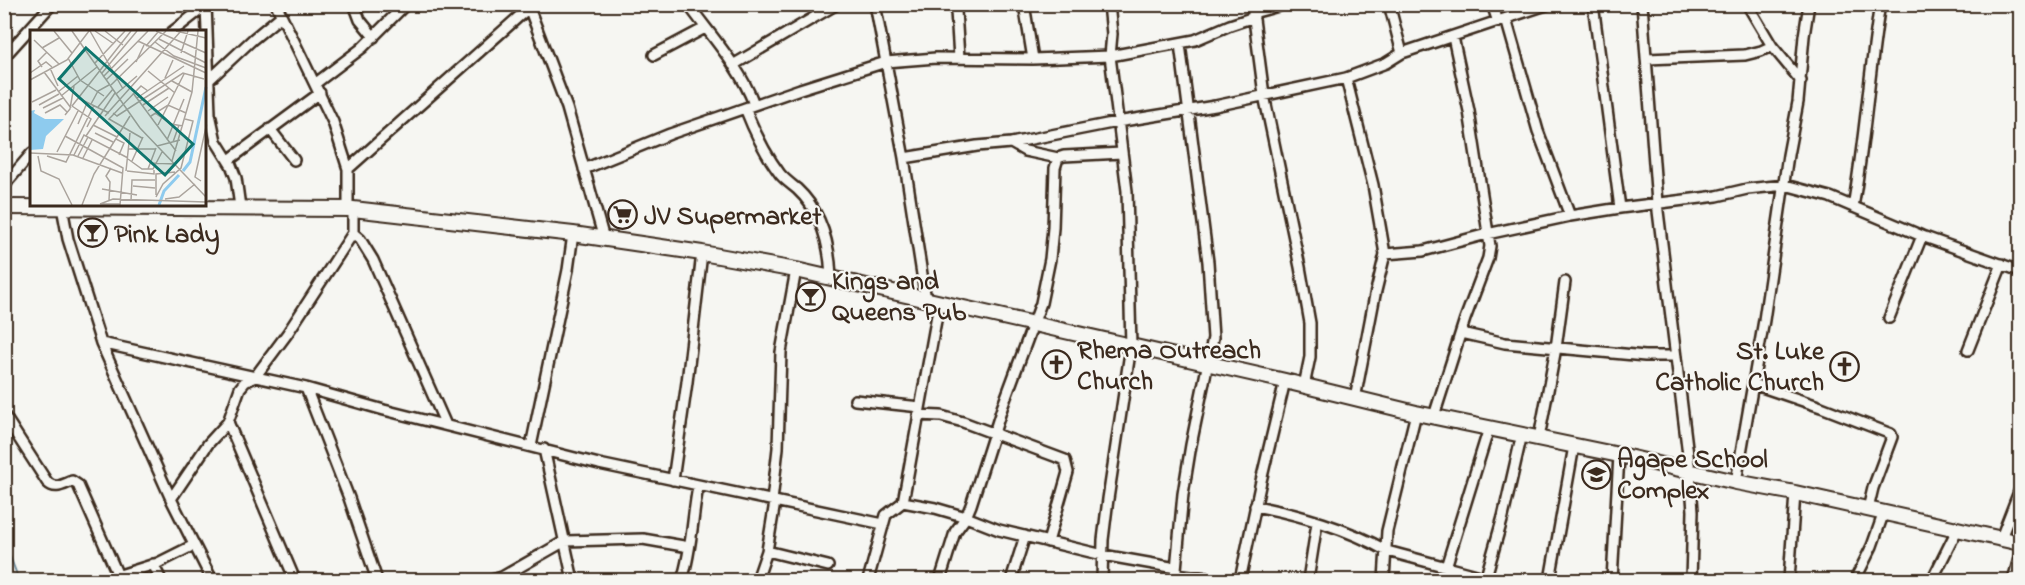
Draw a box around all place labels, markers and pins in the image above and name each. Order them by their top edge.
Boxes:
place label: JV Supermarket [644,198,822,237]
supermarket icon: JV Supermarket [607,199,639,231]
place label: Pink Lady [114,216,220,255]
bar icon: Pink Lady [77,217,109,249]
place label: Kings and Queens Pub [832,263,967,333]
bar icon: Kings and Queens Pub [795,280,827,312]
place label: Rhema Outreach Church [1077,332,1261,402]
place label: St. Luke Catholic Church [1655,333,1825,403]
church icon: Rhema Outreach Church [1040,349,1072,381]
church icon: St. Luke Catholic Church [1829,350,1861,382]
place label: Agape School Complex [1617,441,1768,511]
school or university icon: Agape School Complex [1580,458,1612,490]

